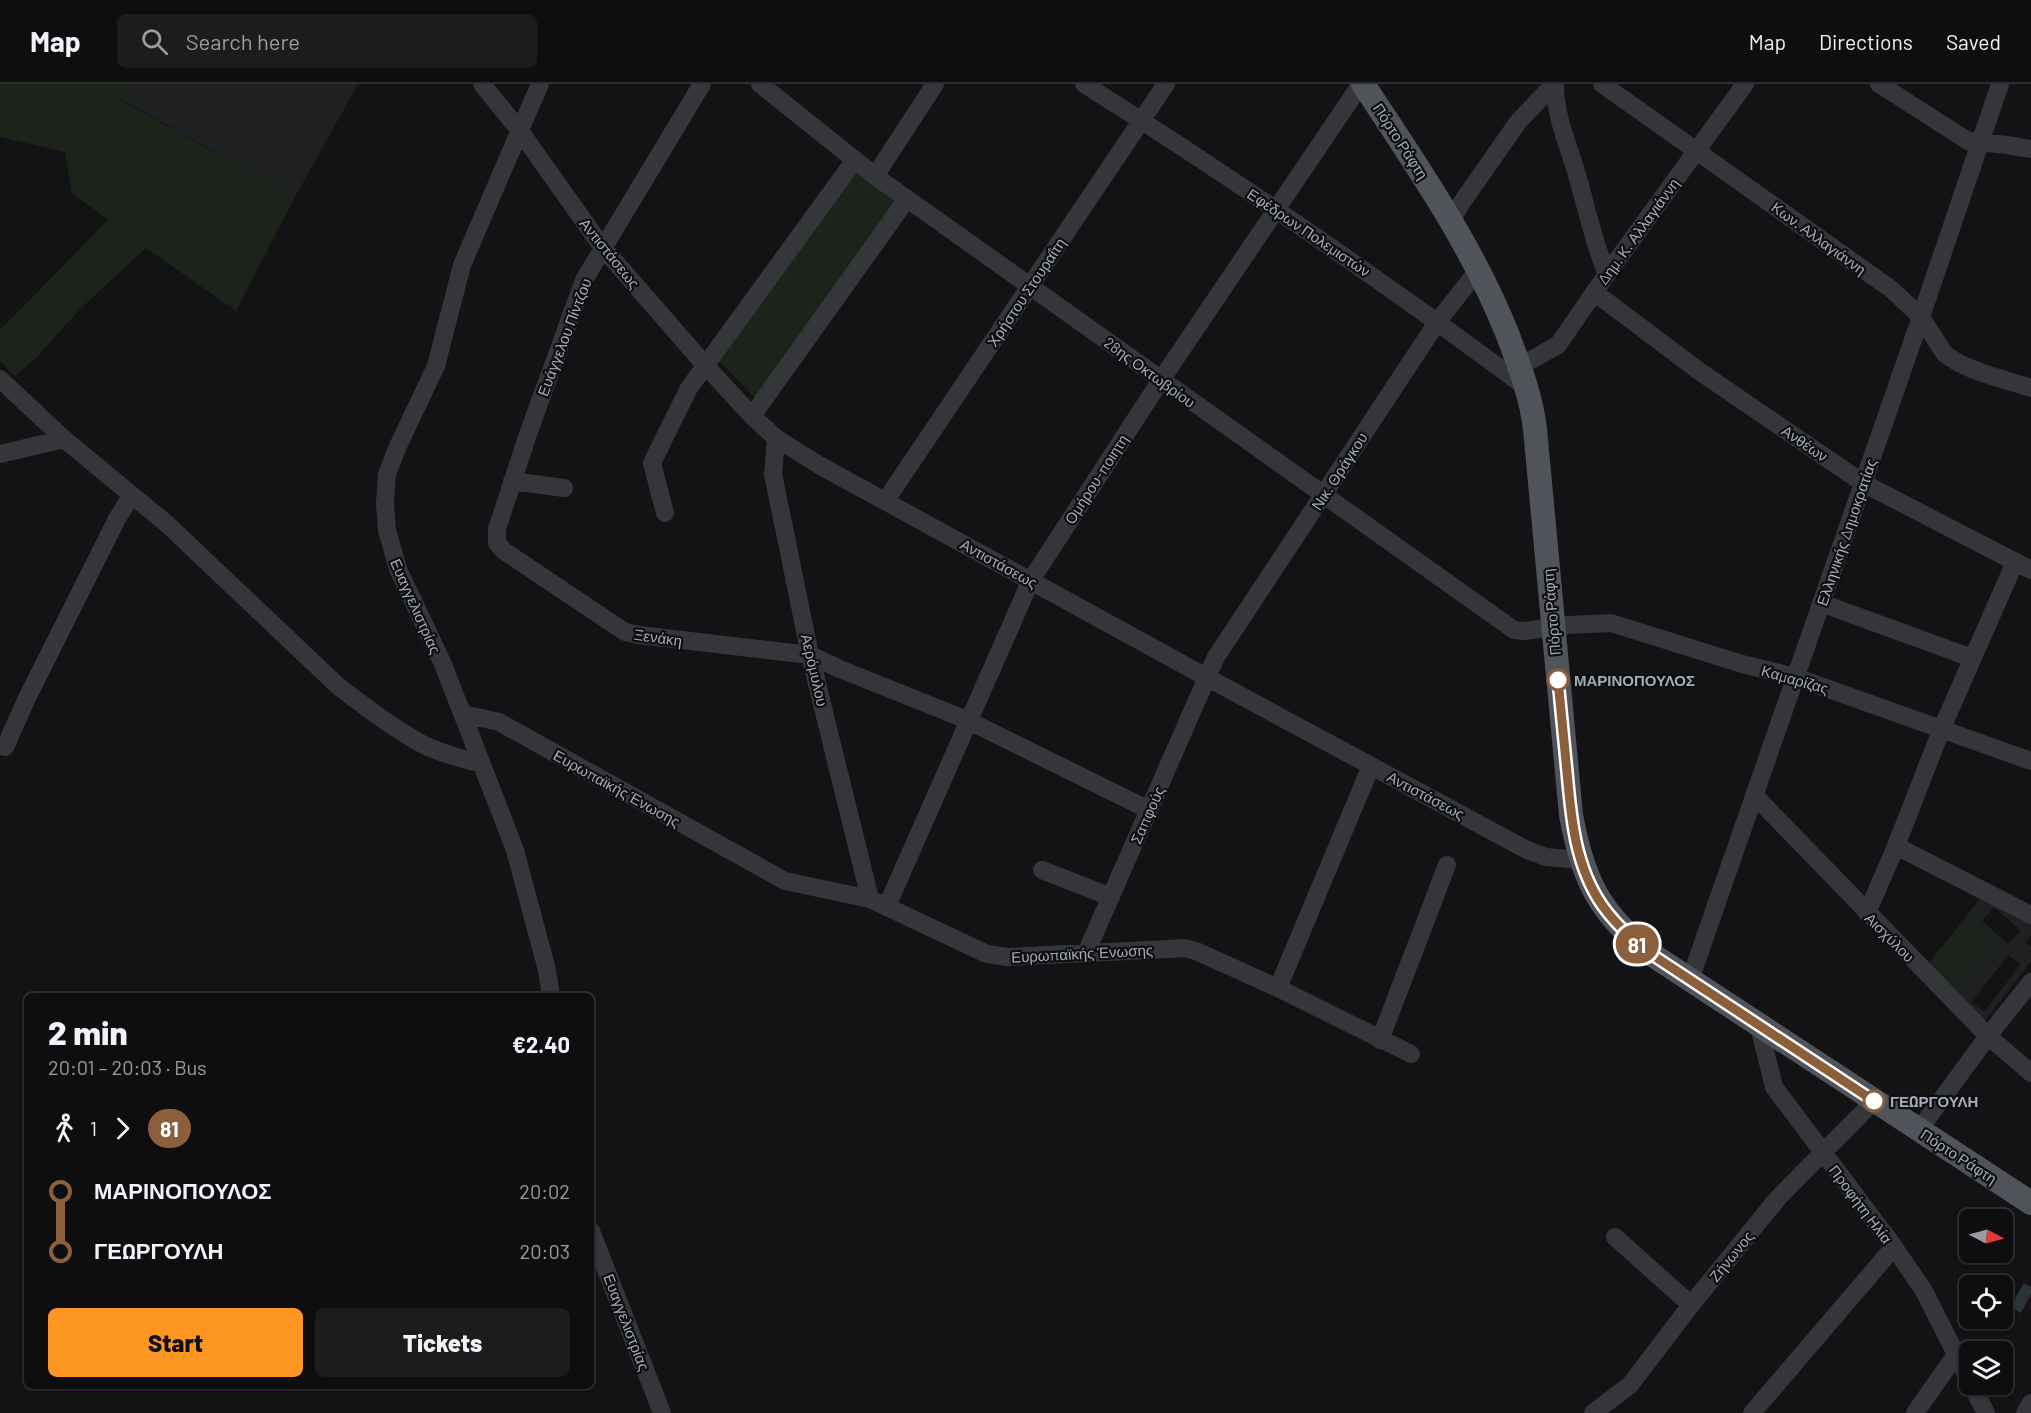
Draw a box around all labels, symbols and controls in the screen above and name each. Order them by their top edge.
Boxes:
search box [117,14,537,68]
text: Map [30,24,81,58]
icon: search [138,25,171,58]
text: Search here [186,28,300,54]
text: Map [1749,29,1786,54]
text: Directions [1819,29,1913,54]
text: Saved [1946,29,2001,54]
street label: Πόρτο Ράφτη [1370,100,1432,182]
street label: Δημ. Κ. Αλλαγιάννη [1593,174,1683,288]
street label: Εφέδρων Πολεμιστών [1244,184,1374,280]
street label: Κων. Αλλαγιάννη [1768,198,1870,278]
street label: Αντιστάσεως [576,214,644,292]
street label: Χρήστου Στουραΐτη [983,234,1069,350]
street label: Ευάγγελου Πίντζου [533,275,595,399]
street label: 28ης Οκτωβρίου [1101,333,1199,411]
street label: Ανθέων [1779,421,1831,465]
street label: Νικ. Θράγκου [1307,429,1371,513]
street label: Ομήρου-ποιητη [1060,431,1132,527]
street label: Ελληνικής Δημοκρατίας [1812,456,1880,608]
street label: Αντιστάσεως [957,535,1041,591]
street label: Ευαγγελιστρίας [387,556,445,656]
street label: Πόρτο Ράφτη [1538,568,1564,656]
street label: Ξενάκη [633,625,683,649]
street label: Αερόμυλου [798,632,832,708]
street label: Καμαρίζας [1759,661,1831,697]
marker: ΜΑΡΙΝΟΠΟΥΛΟΣ [1547,669,1569,691]
place label: ΜΑΡΙΝΟΠΟΥΛΟΣ [1574,671,1695,689]
street label: Ευρωπαϊκής Ένωσης [551,746,683,830]
street label: Αντιστάσεως [1384,767,1468,823]
street label: Σαπφούς [1126,783,1168,847]
street label: Αισχύλου [1862,909,1918,965]
line badge: 81 [1610,924,1664,964]
text: 81 [1628,932,1646,957]
street label: Ευρωπαϊκής Ένωσης [1011,940,1153,966]
text: 2 min [48,1012,128,1052]
text: €2.40 [512,1031,570,1057]
text: 20:01 – 20:03 · Bus [48,1055,207,1079]
marker: ΓΕΩΡΓΟΥΛΗ [1863,1090,1885,1112]
place label: ΓΕΩΡΓΟΥΛΗ [1890,1092,1978,1110]
icon: walk [48,1112,81,1145]
icon: forward [106,1112,139,1145]
text: 1 [90,1116,97,1140]
text: 81 [160,1116,179,1141]
street label: Πόρτο Ράφτη [1918,1125,2000,1187]
street label: Προφήτη Ηλία [1826,1161,1896,1247]
text: ΜΑΡΙΝΟΠΟΥΛΟΣ [94,1177,271,1203]
text: 20:02 [519,1179,570,1203]
north arrow [1959,1209,2013,1263]
map controls [1959,1209,2013,1395]
street label: Ζήνωνος [1705,1227,1757,1285]
text: ΓΕΩΡΓΟΥΛΗ [94,1237,224,1263]
text: 20:03 [520,1239,570,1263]
street label: Ευαγγελιστρίας [600,1271,654,1373]
button: locate [1959,1275,2013,1329]
button: Start [48,1308,303,1377]
button: Tickets [315,1308,570,1377]
button: layers [1959,1341,2013,1395]

